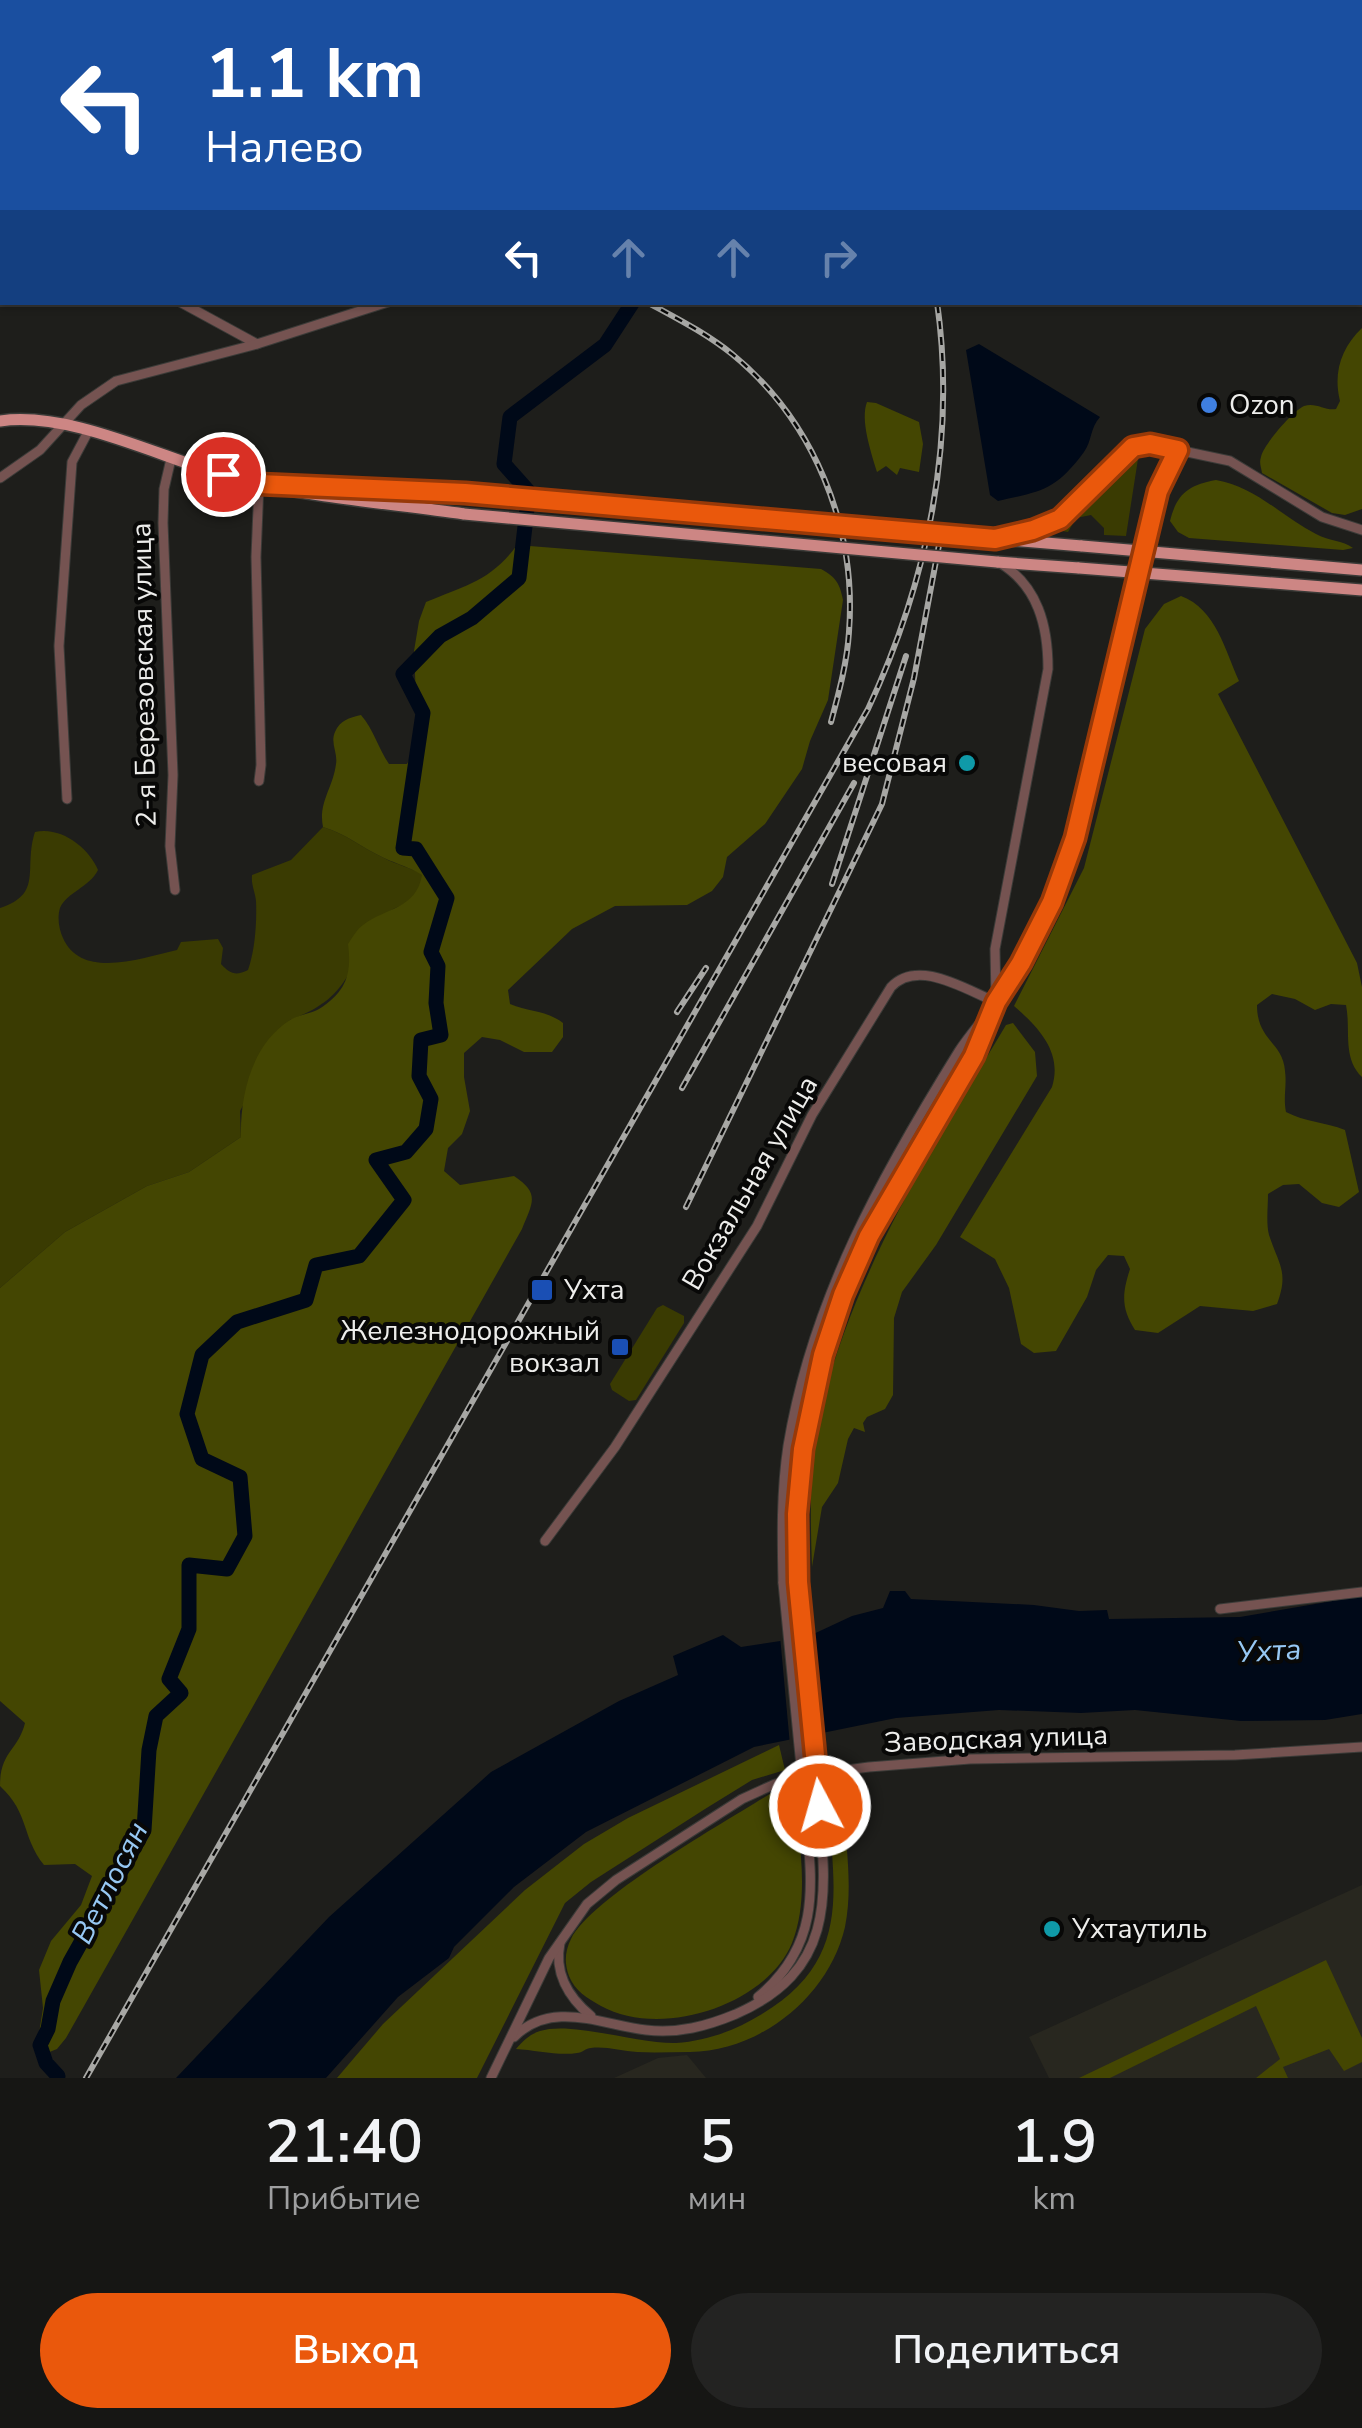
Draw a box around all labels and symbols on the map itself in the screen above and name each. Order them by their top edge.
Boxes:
place label: Ozon [1229,386,1295,424]
marker: Ozon [1198,394,1220,416]
pin [181,432,266,517]
street label: 2-я Березовская улица [122,522,166,828]
place label: весовая [842,744,947,782]
marker: весовая [956,752,978,774]
street label: Вокзальная улица [673,1069,827,1297]
place label: Ухта [563,1271,625,1309]
marker: Ухта [529,1277,555,1303]
place label: Железнодорожный вокзал [340,1312,600,1382]
marker: Железнодорожный вокзал [609,1336,631,1358]
water label: Ухта [1236,1629,1302,1673]
street label: Заводская улица [883,1716,1109,1762]
position arrow [768,1754,872,1858]
water label: Ветлосян [62,1815,158,1951]
place label: Ухтаутиль [1071,1910,1207,1948]
marker: Ухтаутиль [1041,1918,1063,1940]

